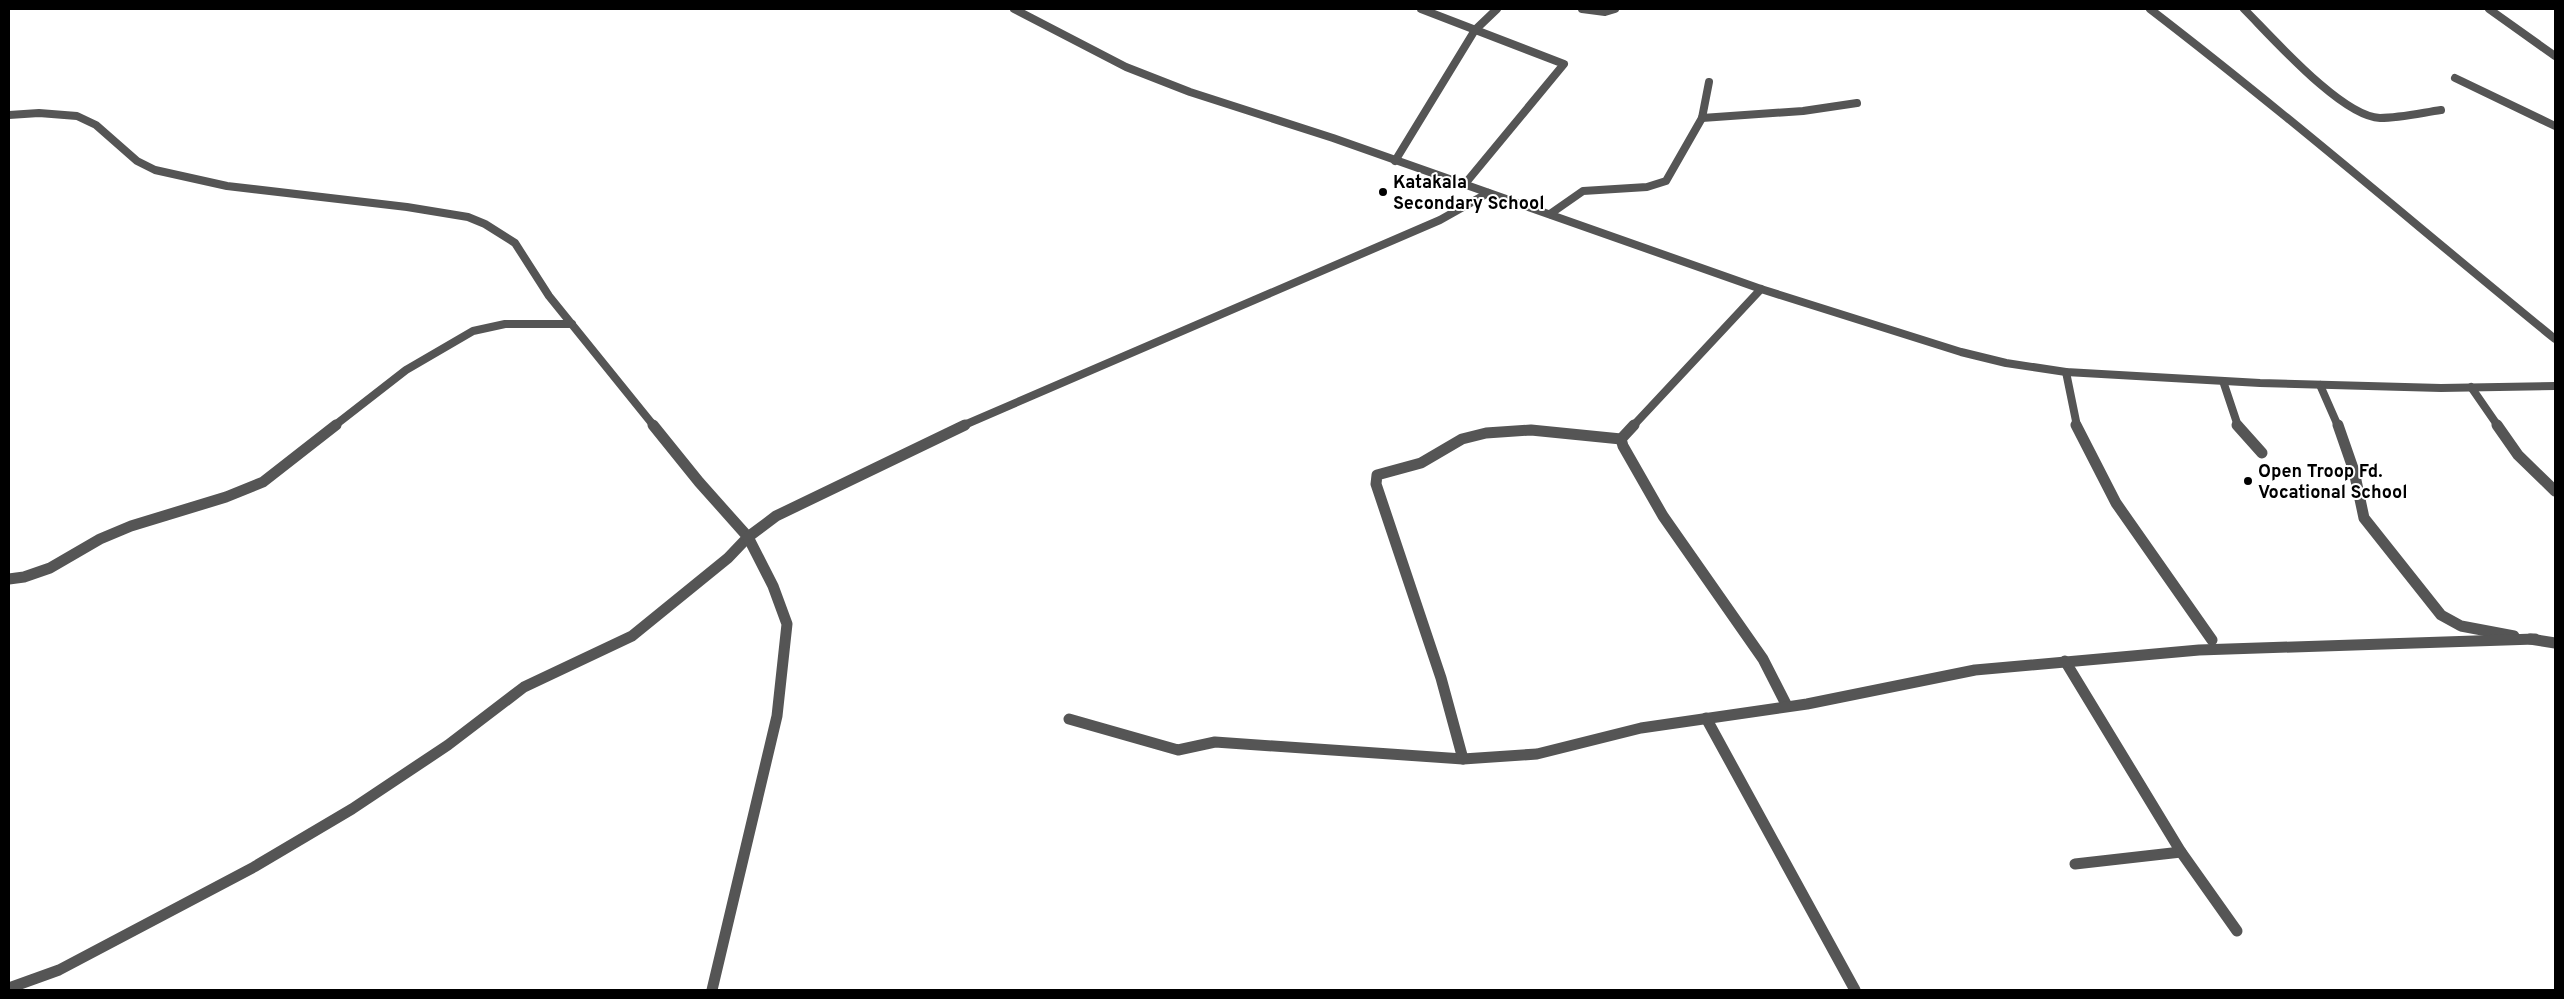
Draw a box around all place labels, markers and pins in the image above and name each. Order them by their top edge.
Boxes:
place label: Katakala Secondary School [1393,172,1544,216]
marker: Katakala Secondary School [1377,186,1389,198]
place label: Open Troop Fd. Vocational School [2258,461,2408,505]
marker: Open Troop Fd. Vocational School [2242,475,2254,487]

